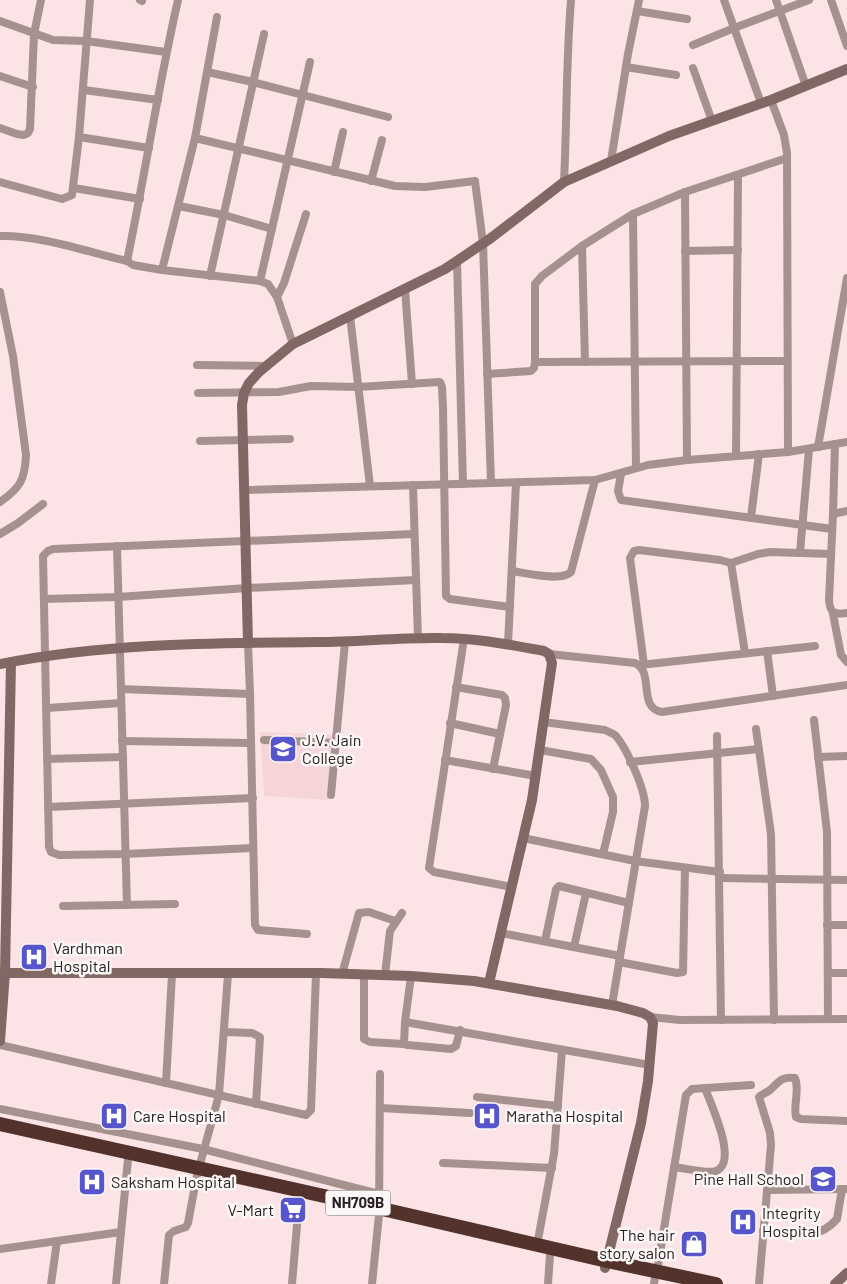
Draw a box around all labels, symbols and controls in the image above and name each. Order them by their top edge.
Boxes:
place label: J.V. Jain College [302,730,361,767]
school or university icon: J.V. Jain College [268,734,298,764]
place label: Vardhman Hospital [53,938,123,975]
hospital icon: Vardhman Hospital [19,942,49,972]
hospital icon: Care Hospital [99,1101,129,1131]
hospital icon: Maratha Hospital [472,1101,502,1131]
place label: Care Hospital [133,1106,226,1125]
place label: Maratha Hospital [506,1106,623,1125]
school or university icon: Pine Hall School [808,1164,838,1194]
hospital icon: Saksham Hospital [77,1167,107,1197]
place label: Pine Hall School [694,1169,804,1188]
place label: Saksham Hospital [111,1172,235,1191]
road number: NH709B [326,1190,390,1216]
supermarket icon: V-Mart [278,1195,308,1225]
place label: V-Mart [228,1200,274,1219]
place label: Integrity Hospital [762,1203,821,1240]
hospital icon: Integrity Hospital [728,1207,758,1237]
place label: The hair story salon [599,1225,675,1262]
shop icon: The hair story salon [679,1229,709,1259]

